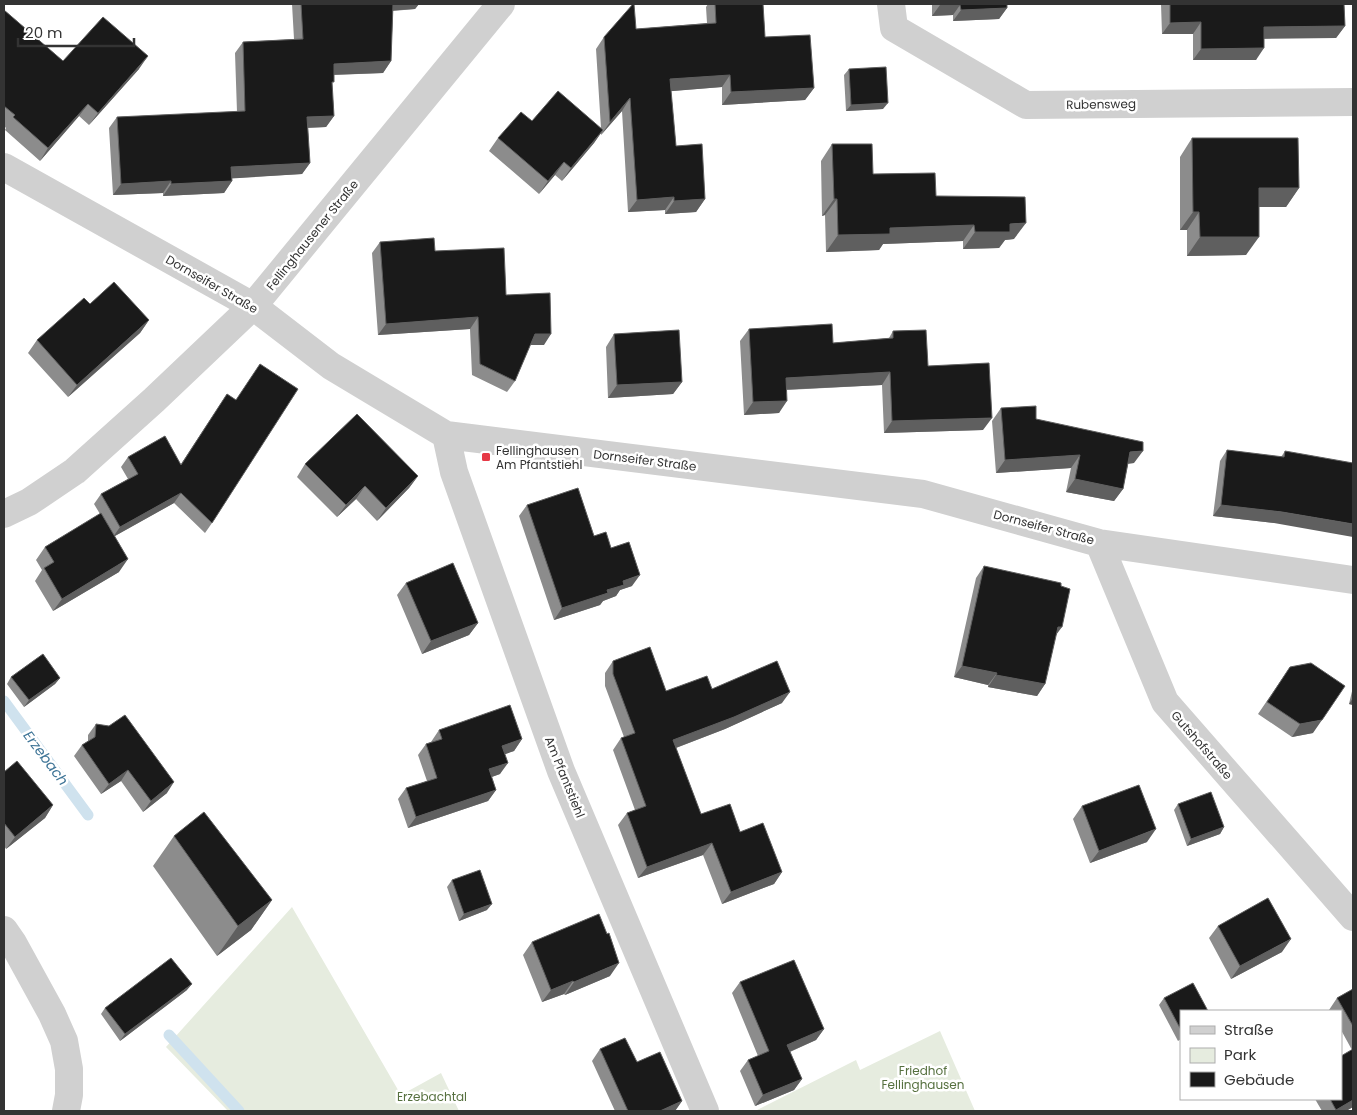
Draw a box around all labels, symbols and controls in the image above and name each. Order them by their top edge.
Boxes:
scale bar [18,15,134,47]
text: 20 m [25,22,63,43]
street label: Rubensweg [1066,95,1136,113]
street label: Fellinghausener Straße [262,176,362,294]
street label: Dornseifer Straße [163,251,261,317]
place label: Fellinghausen Am Pfantstiehl [496,442,582,473]
street label: Dornseifer Straße [593,445,697,475]
marker: Fellinghausen Am Pfantstiehl [480,451,492,463]
street label: Dornseifer Straße [992,505,1096,549]
street label: Gutshofstraße [1167,707,1237,783]
water label: Erzebach [19,726,73,790]
street label: Am Pfantstiehl [541,734,589,820]
legend [1180,1010,1342,1100]
text: Straße [1224,1019,1274,1040]
text: Park [1224,1044,1256,1065]
park label: Friedhof Fellinghausen [882,1062,965,1093]
text: Gebäude [1224,1069,1294,1090]
park label: Erzebachtal [397,1088,467,1105]

